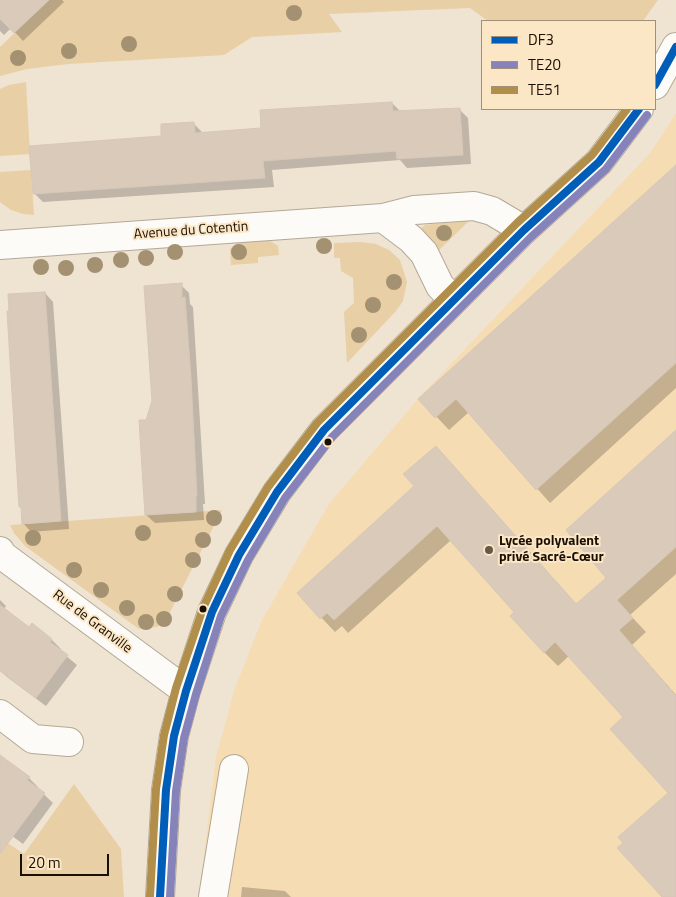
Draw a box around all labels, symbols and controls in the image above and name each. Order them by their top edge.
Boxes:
legend [481,20,656,110]
text: DF3 [528,28,554,51]
text: TE20 [528,53,561,76]
text: TE51 [528,78,561,101]
street label: Avenue du Cotentin [133,219,249,243]
unlabelled marker [323,437,333,447]
place label: Lycée polyvalent privé Sacré-Cœur [499,534,604,566]
marker: Lycée polyvalent privé Sacré-Cœur [483,544,495,556]
street label: Rue de Granville [49,587,135,657]
unlabelled marker [198,604,208,614]
scale bar [22,844,111,876]
text: 20 m [28,851,61,874]

